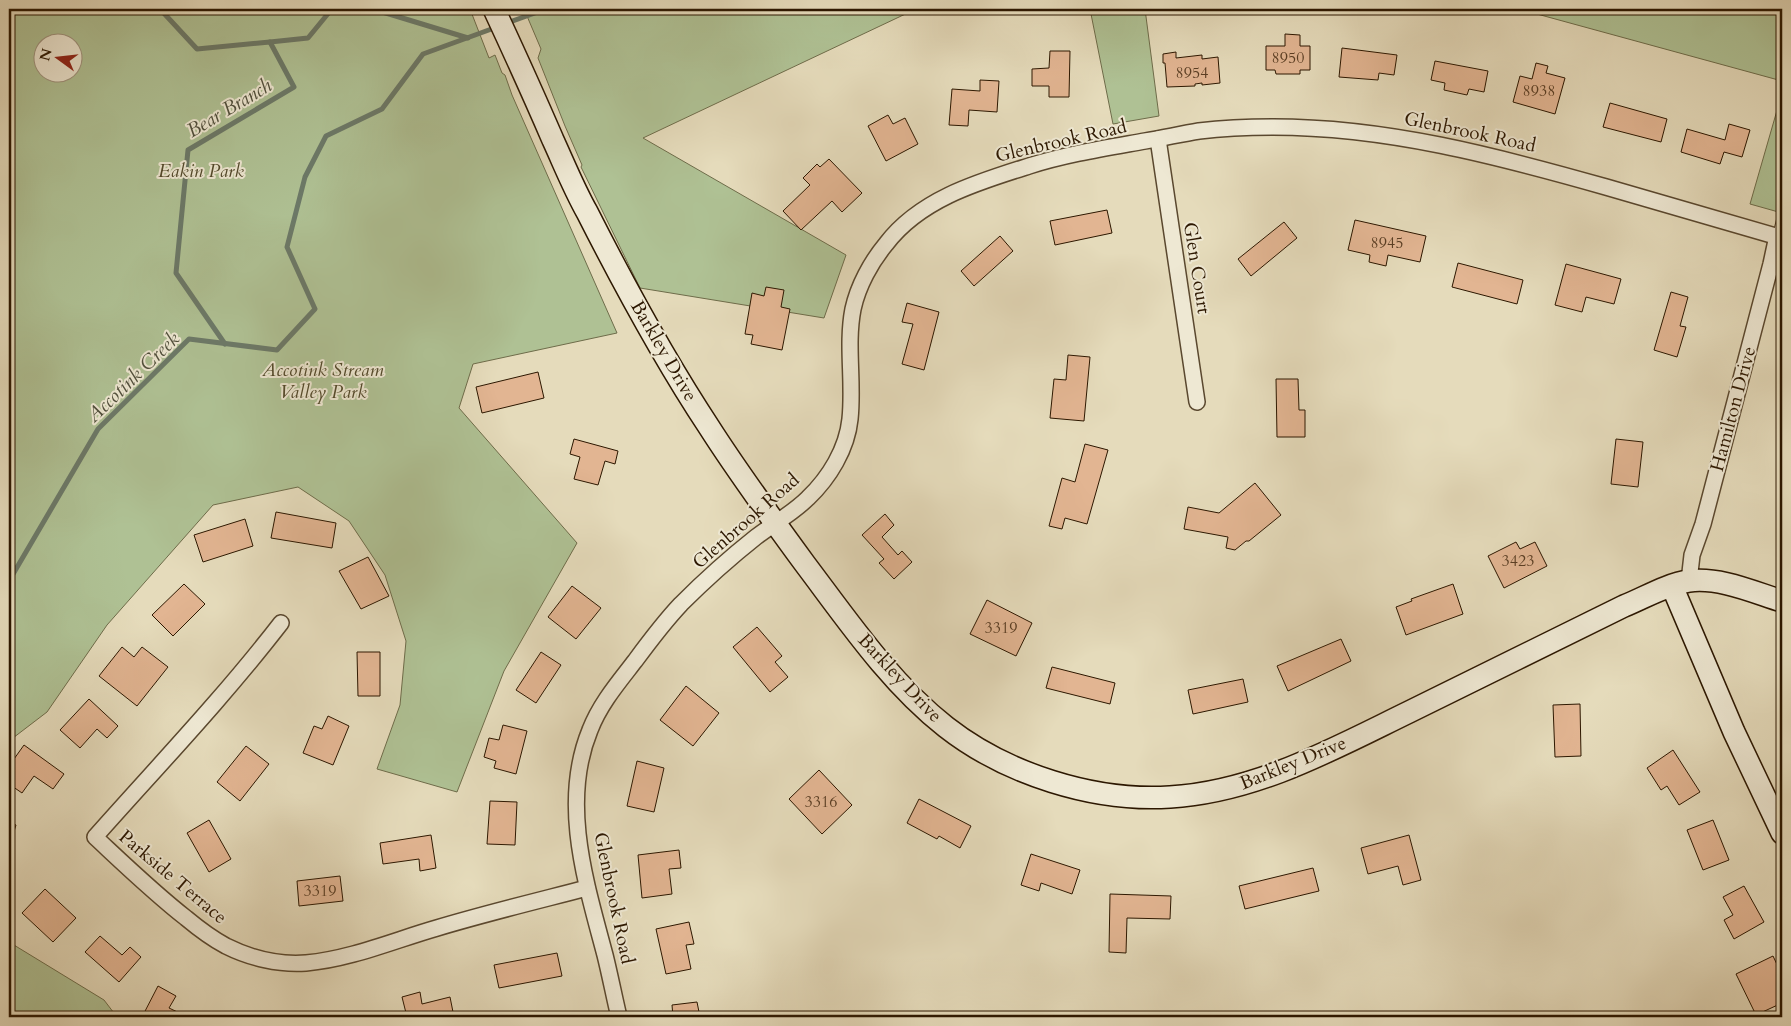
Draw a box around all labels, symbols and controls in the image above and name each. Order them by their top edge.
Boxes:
north arrow [32,32,82,82]
text: N [35,46,57,63]
house number: 8950 [1272,47,1304,69]
house number: 8954 [1176,62,1208,84]
water label: Bear Branch [181,72,277,144]
house number: 8938 [1523,80,1555,102]
street label: Glenbrook Road [1402,105,1538,159]
street label: Glenbrook Road [993,113,1129,169]
park label: Eakin Park [158,158,244,184]
street label: Glen Court [1177,220,1217,316]
house number: 8945 [1371,232,1403,254]
street label: Barkley Drive [625,296,703,406]
water label: Accotink Creek [80,326,186,429]
street label: Hamilton Drive [1704,344,1762,474]
park label: Accotink Stream Valley Park [261,357,385,405]
street label: Glenbrook Road [687,467,805,575]
house number: 3423 [1502,550,1534,572]
house number: 3319 [985,617,1017,639]
street label: Barkley Drive [852,628,948,728]
street label: Barkley Drive [1236,730,1350,796]
house number: 3316 [805,791,837,813]
street label: Parkside Terrace [113,824,233,930]
street label: Glenbrook Road [587,830,641,966]
house number: 3319 [304,880,336,902]

